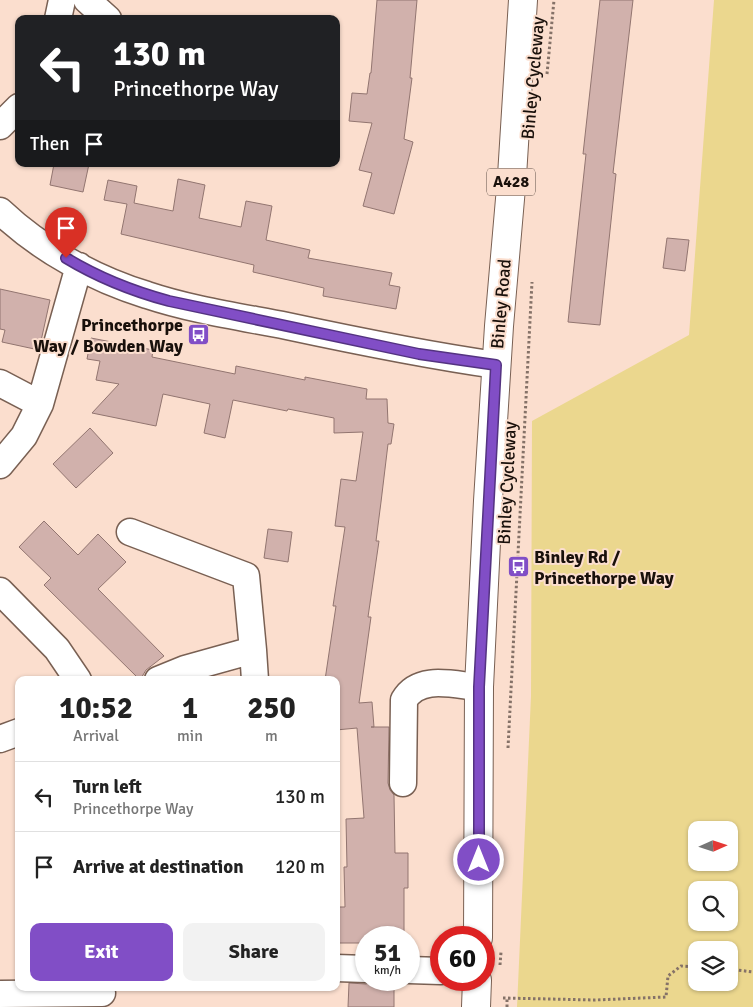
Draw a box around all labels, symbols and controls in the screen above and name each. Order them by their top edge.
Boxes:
street label: Binley Cycleway [517,15,549,140]
text: 130 m [113,32,206,75]
icon: left [30,35,95,100]
text: Princethorpe Way [113,75,279,102]
icon: arrive [80,130,108,158]
text: Then [30,132,70,156]
road number: A428 [487,168,535,196]
pin [45,207,87,258]
icon: arrive [52,214,80,242]
street label: Binley Road [486,258,516,350]
place label: Princethorpe Way / Bowden Way [33,314,183,357]
bus stop icon: Princethorpe Way / Bowden Way [187,323,211,347]
street label: Binley Cycleway [493,420,521,545]
place label: Binley Rd / Princethorpe Way [534,546,674,589]
bus stop icon: Binley Rd / Princethorpe Way [506,555,530,579]
text: 10:52 [59,690,133,727]
text: 1 [182,690,198,727]
text: 250 [247,690,296,727]
text: Arrival [73,726,119,746]
text: min [177,726,203,746]
text: m [265,726,278,746]
text: Turn left [73,775,142,799]
icon: left [30,783,58,811]
text: 130 m [275,785,325,809]
text: Princethorpe Way [73,799,193,819]
north arrow [688,821,738,871]
map controls [688,821,738,991]
position arrow [452,833,504,885]
icon: arrive [30,853,58,881]
text: Arrive at destination [73,855,244,879]
text: 120 m [275,855,325,879]
button: search [688,881,738,931]
button: Exit [30,923,173,981]
button: Share [183,923,325,981]
speed limit sign: 60 [430,926,495,991]
text: 51 [374,937,401,968]
button: layers [688,941,738,991]
text: km/h [374,963,401,978]

